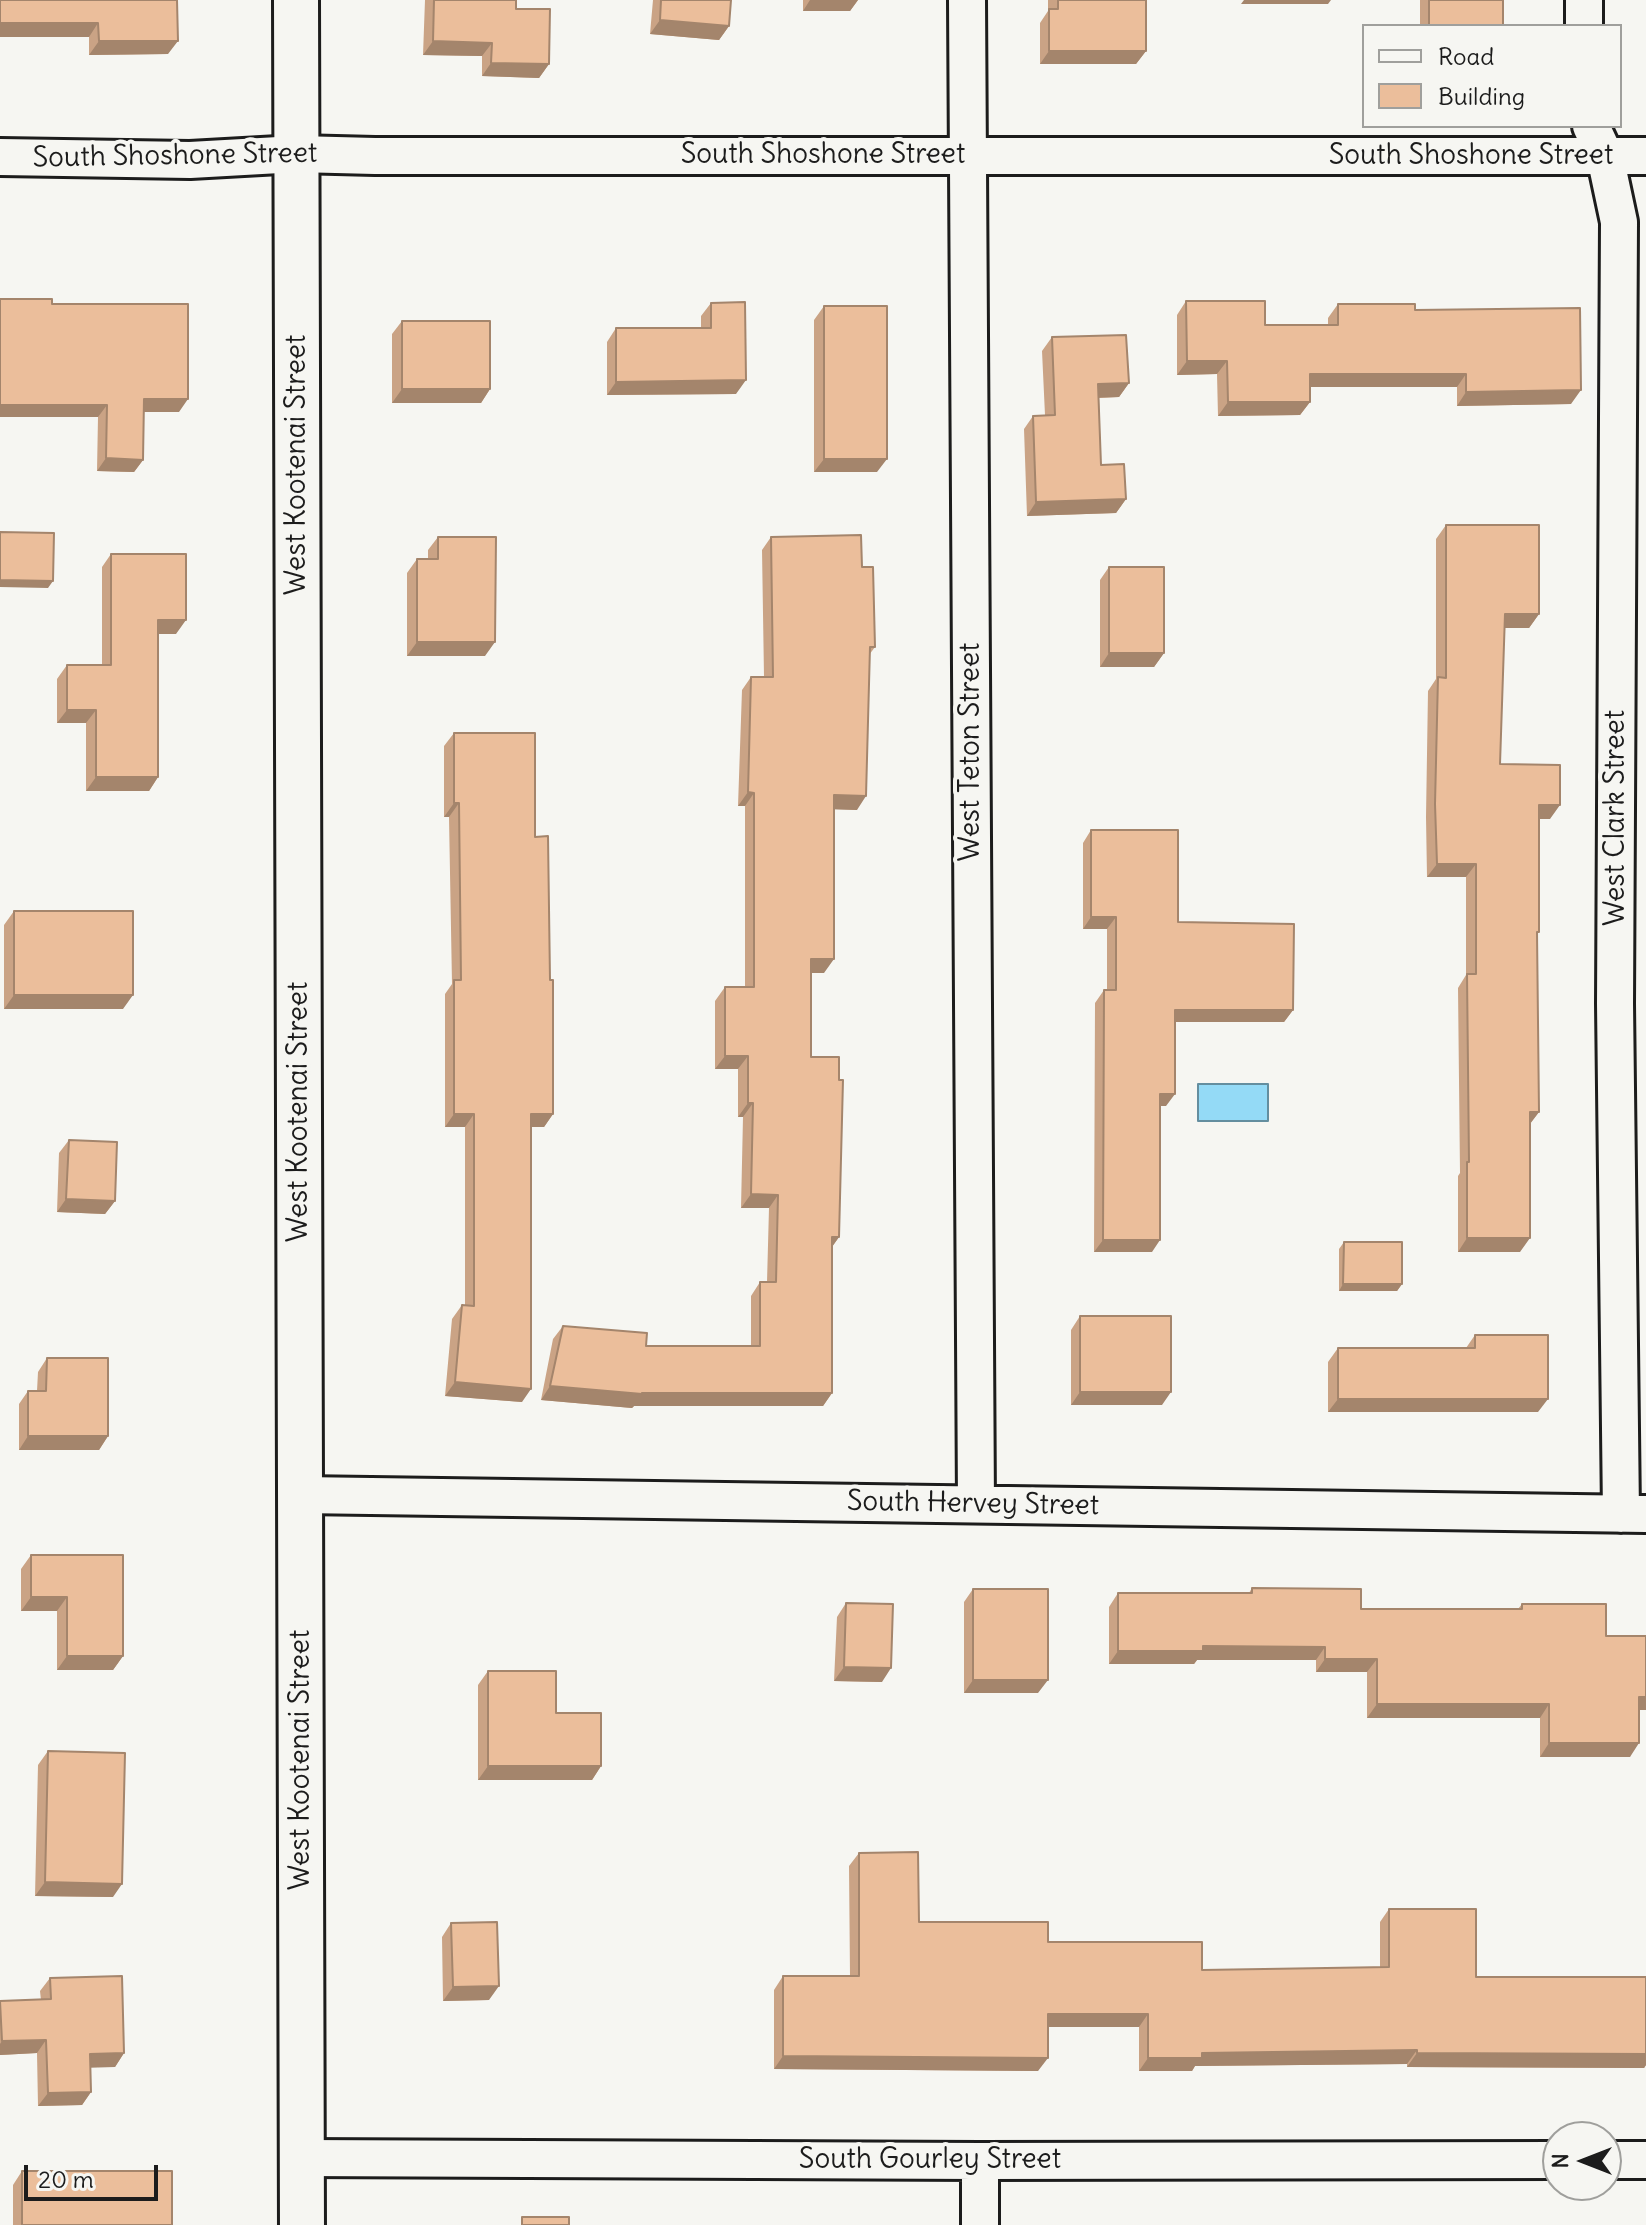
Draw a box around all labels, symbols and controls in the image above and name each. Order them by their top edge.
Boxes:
legend [1362,24,1622,128]
text: Road [1438,41,1494,71]
text: Building [1438,81,1525,111]
street label: South Shoshone Street [32,137,318,175]
street label: South Shoshone Street [681,138,965,172]
street label: South Shoshone Street [1329,139,1613,173]
street label: West Kootenai Street [280,335,314,595]
street label: West Teton Street [954,643,988,861]
street label: West Clark Street [1599,710,1633,926]
street label: West Kootenai Street [282,982,316,1242]
street label: South Hervey Street [847,1485,1099,1523]
street label: West Kootenai Street [284,1630,318,1890]
north arrow [1542,2121,1622,2201]
street label: South Gourley Street [799,2143,1061,2177]
scale bar [28,2149,162,2199]
text: N [1546,2153,1574,2169]
text: 20 m [38,2164,94,2194]

